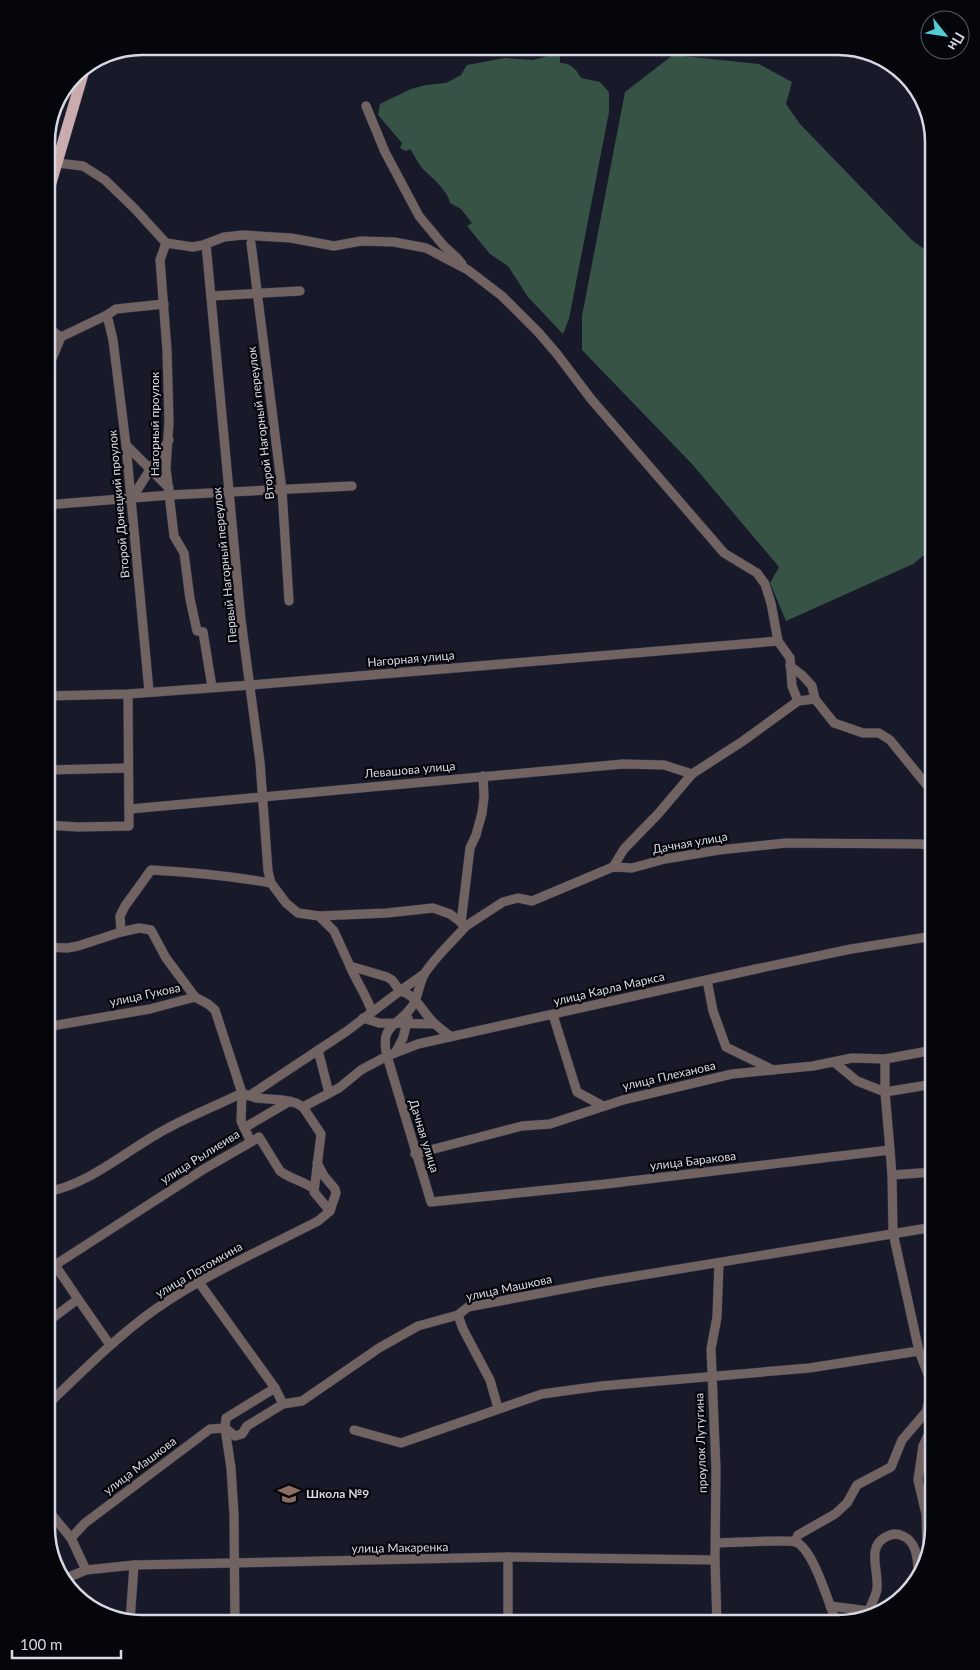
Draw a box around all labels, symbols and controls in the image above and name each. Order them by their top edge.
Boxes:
north arrow [920,10,970,60]
text: Пн [945,30,969,54]
street label: Второй Нагорный переулок [244,345,277,500]
street label: Нагорный проулок [147,371,162,476]
street label: Второй Донецкий проулок [104,429,132,579]
street label: Первый Нагорный переулок [209,486,240,644]
street label: Нагорная улица [367,647,455,670]
street label: Левашова улица [363,758,456,781]
street label: Дачная улица [651,829,729,856]
street label: улица Карла Маркса [552,968,666,1009]
street label: улица Гукова [108,980,182,1009]
street label: улица Плеханова [621,1057,717,1094]
street label: Дачная улица [406,1097,443,1174]
street label: улица Рылиеива [157,1126,242,1187]
street label: улица Баракова [649,1148,737,1173]
street label: улица Потомкина [153,1239,245,1301]
street label: улица Машкова [465,1271,553,1304]
street label: проулок Лутугина [691,1393,710,1493]
street label: улица Машкова [100,1433,179,1498]
school or university icon: Школа №9 [276,1481,302,1507]
place label: Школа №9 [306,1486,369,1501]
street label: улица Макаренка [351,1539,449,1556]
scale bar [12,1628,121,1660]
text: 100 m [20,1635,62,1653]

